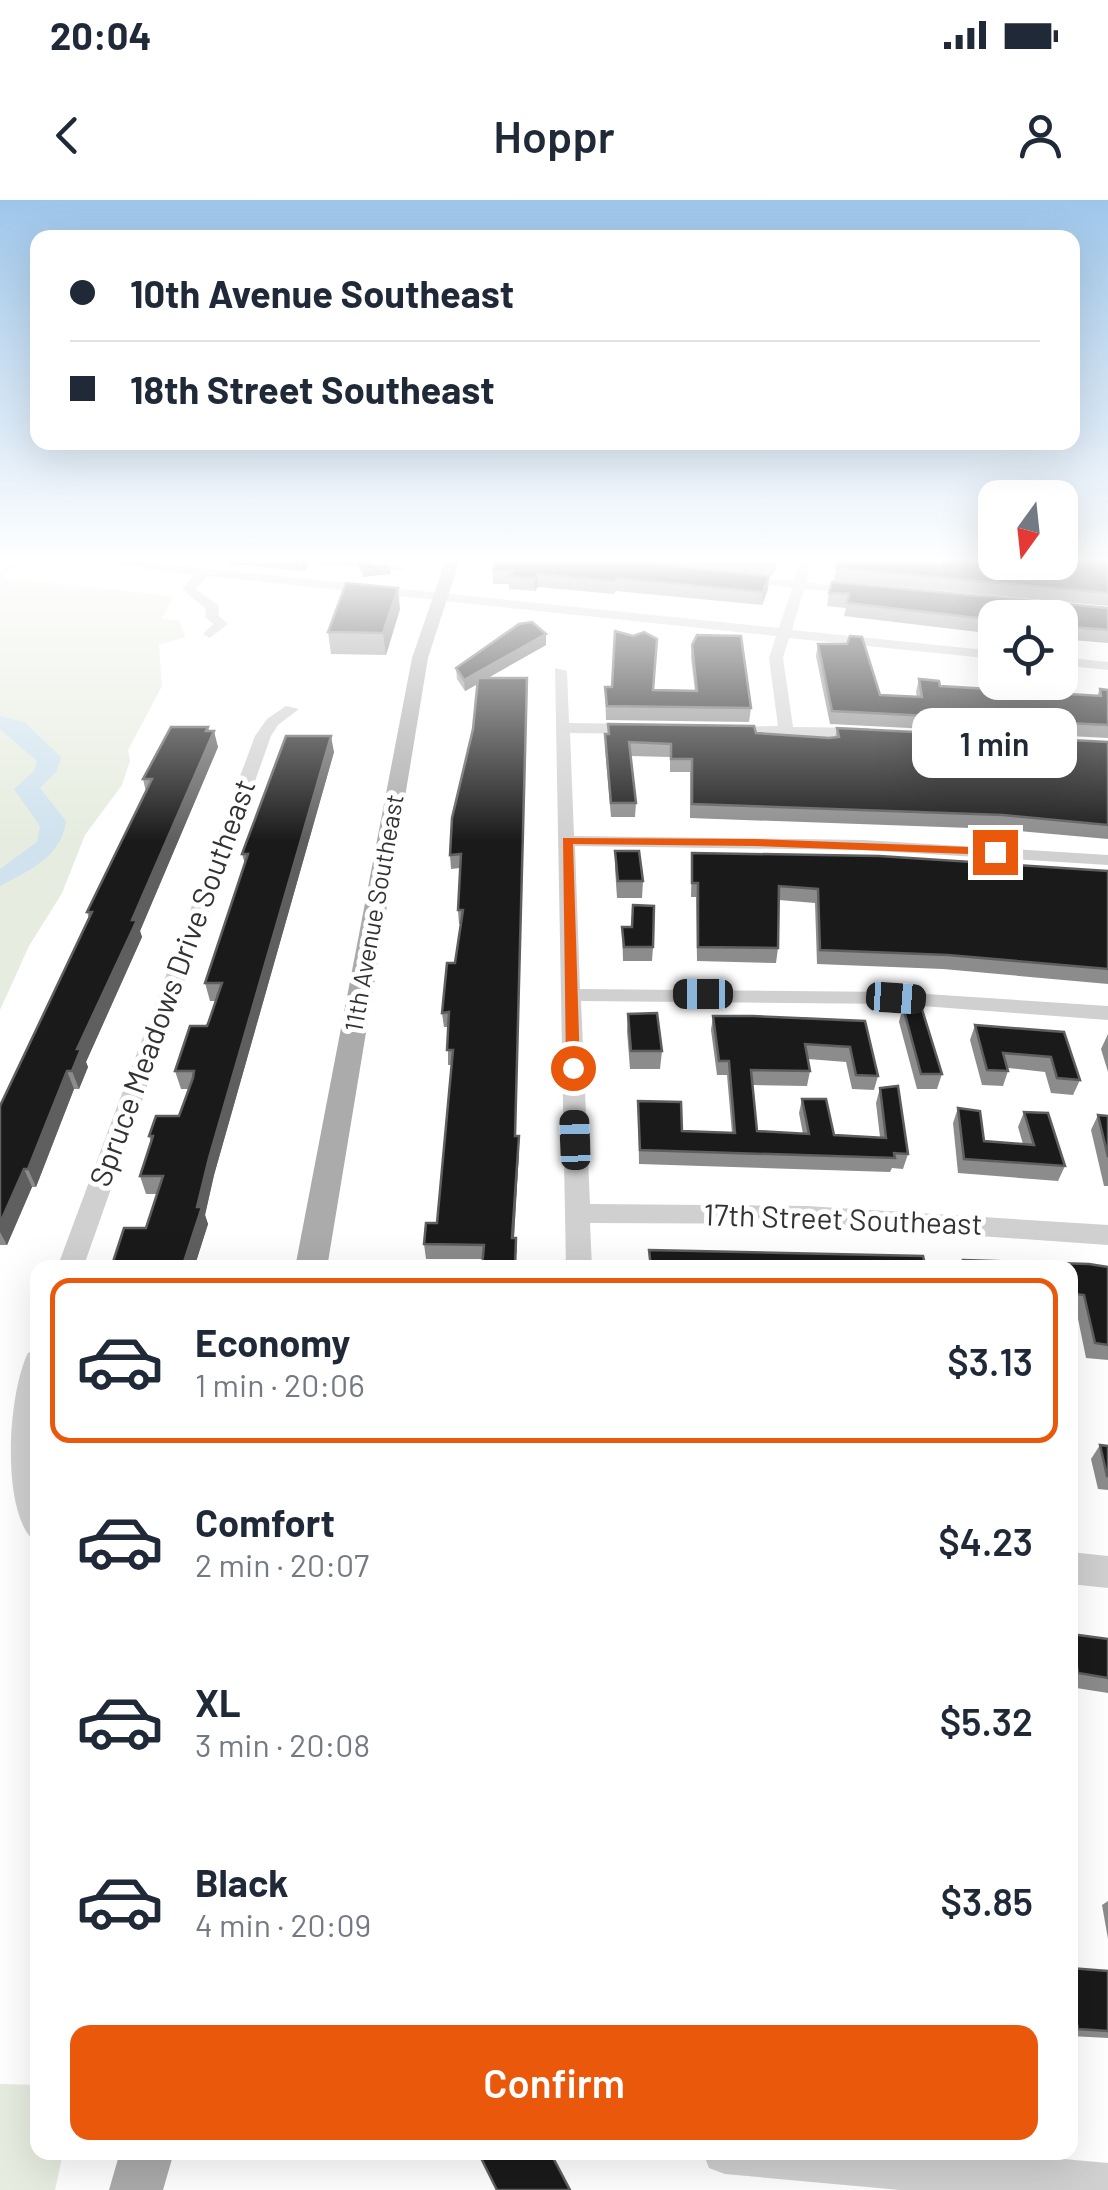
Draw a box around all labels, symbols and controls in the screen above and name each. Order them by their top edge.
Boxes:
text: 20:04 [50,12,151,58]
icon: back [40,108,95,163]
text: Hoppr [493,108,615,162]
icon: person [1013,108,1068,163]
text: 10th Avenue Southeast [130,270,514,316]
text: 18th Street Southeast [130,366,495,412]
north arrow [978,480,1078,580]
map controls [978,480,1078,700]
button: locate [978,600,1078,700]
callout: 1 min [912,707,1078,777]
text: 1 min [960,724,1029,762]
street label: Spruce Meadows Drive Southeast [81,774,262,1191]
street label: 11th Avenue Southeast [337,792,409,1034]
route end [973,830,1018,875]
car [673,979,733,1009]
car [865,981,927,1015]
route start [551,1046,596,1091]
car [559,1109,591,1171]
street label: 17th Street Southeast [703,1195,983,1241]
icon: car [75,1316,165,1406]
text: Economy [195,1319,350,1365]
text: $3.13 [947,1338,1033,1384]
text: 1 min · 20:06 [195,1365,365,1403]
icon: car [75,1496,165,1586]
text: Comfort [195,1499,335,1545]
text: $4.23 [938,1518,1033,1564]
text: 2 min · 20:07 [195,1545,369,1583]
icon: car [75,1676,165,1766]
text: XL [195,1679,241,1725]
text: $5.32 [940,1698,1033,1744]
text: 3 min · 20:08 [195,1725,370,1763]
icon: car [75,1856,165,1946]
text: Black [195,1859,289,1905]
text: $3.85 [941,1878,1033,1924]
text: 4 min · 20:09 [195,1905,371,1943]
button: Confirm [70,2025,1038,2140]

